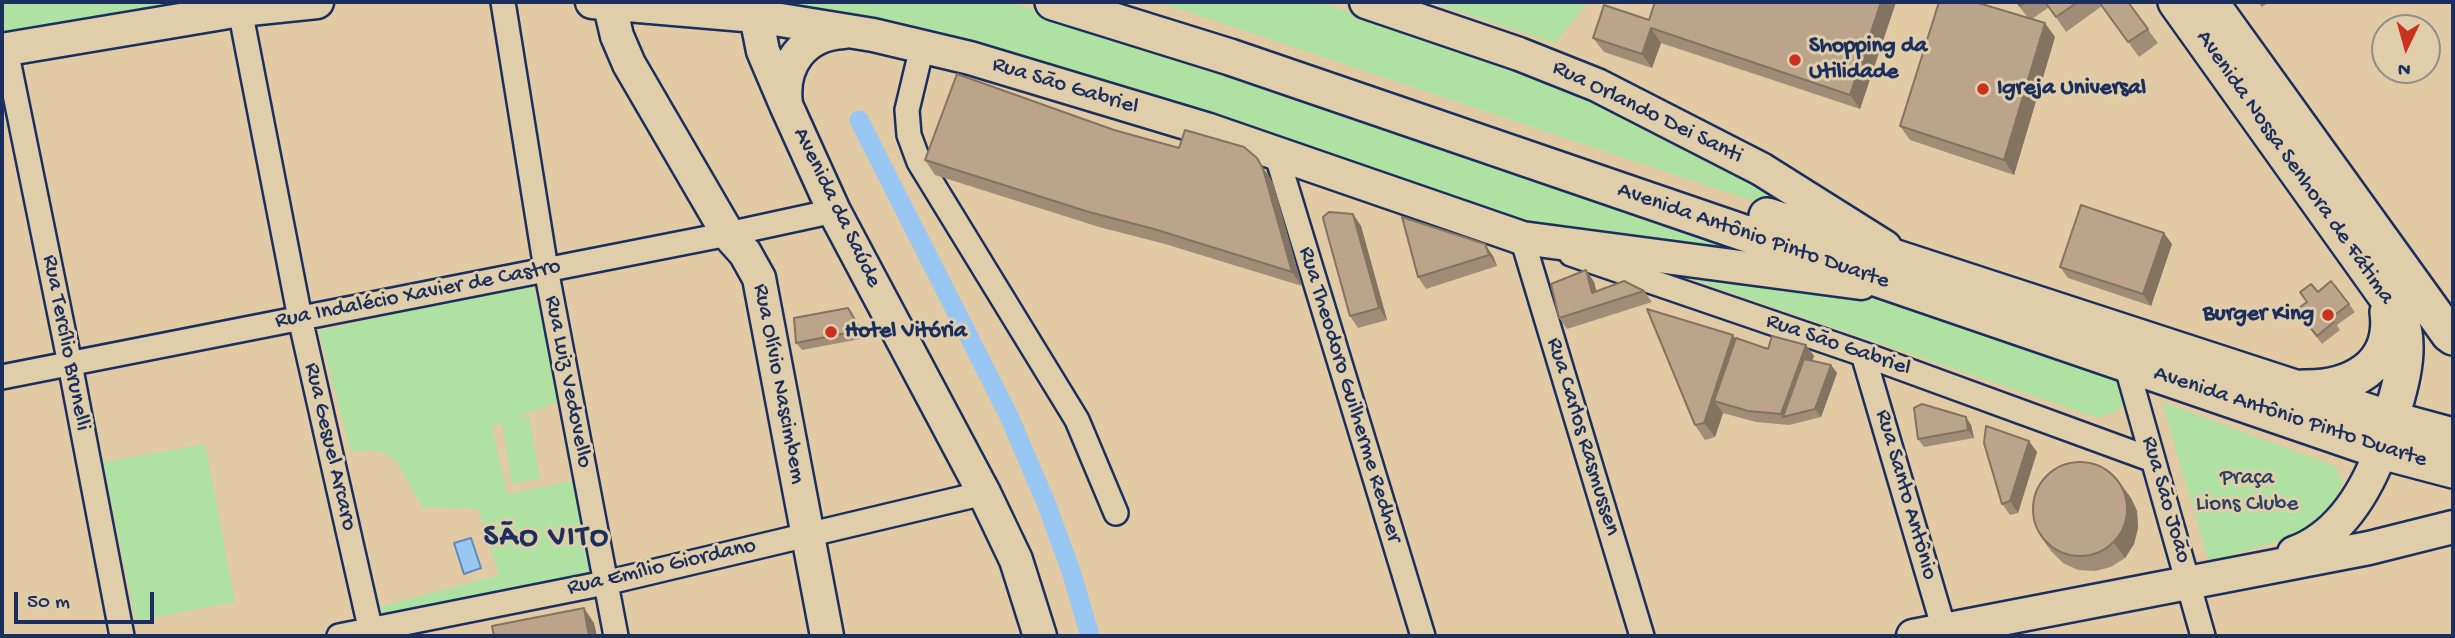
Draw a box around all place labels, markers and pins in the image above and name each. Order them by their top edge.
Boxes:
place label: Shopping da Utilidade [1809,33,1927,87]
marker: Shopping da Utilidade [1787,52,1803,68]
place label: Igreja Universal [1997,75,2146,103]
marker: Igreja Universal [1975,81,1991,97]
place label: Burger King [2203,301,2314,329]
marker: Burger King [2320,307,2336,323]
place label: Hotel Vitória [845,318,967,346]
marker: Hotel Vitória [823,324,839,340]

